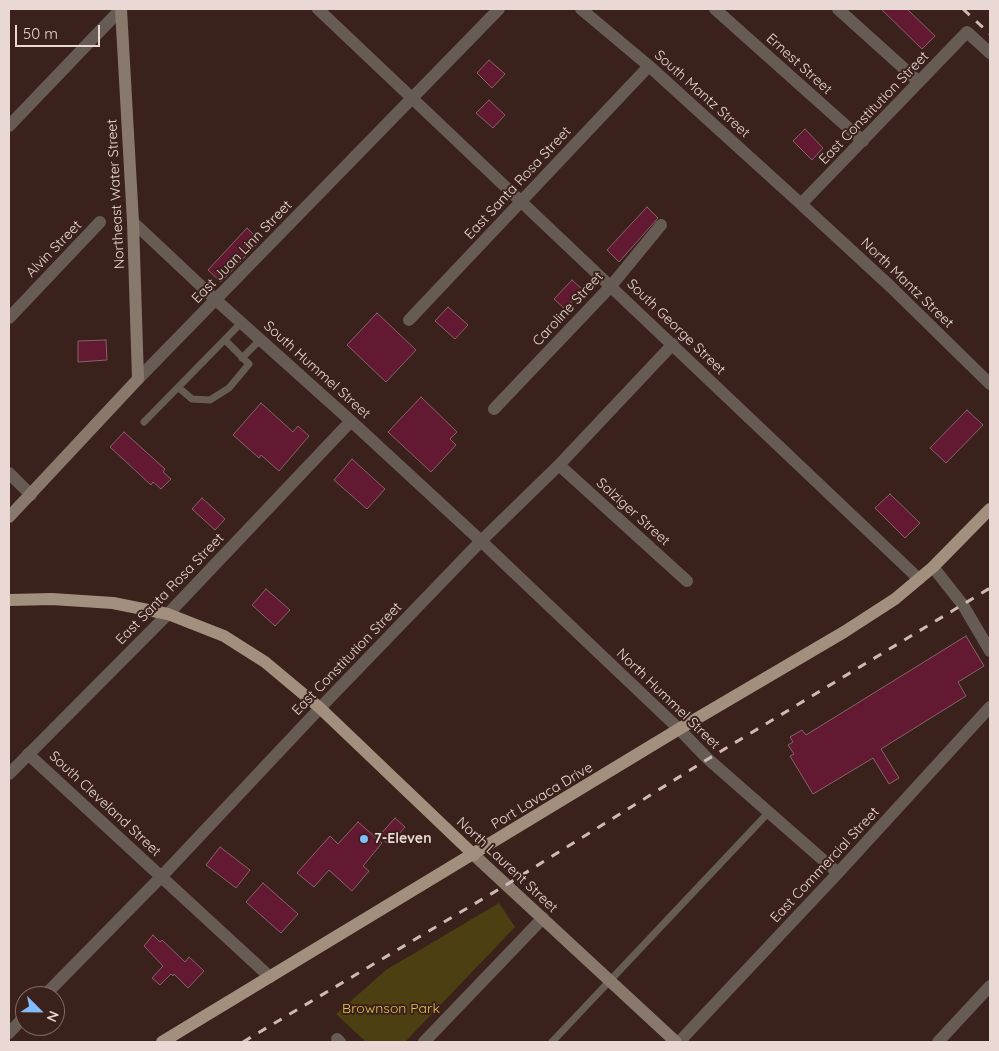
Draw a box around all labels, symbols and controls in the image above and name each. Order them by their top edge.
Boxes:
scale bar [18,15,102,47]
text: 50 m [23,24,58,43]
street label: Ernest Street [763,30,835,98]
street label: South Mantz Street [651,47,753,141]
street label: East Constitution Street [816,48,932,168]
street label: Northeast Water Street [104,119,128,269]
street label: East Santa Rosa Street [461,123,575,243]
street label: East Juan Linn Street [188,197,296,307]
street label: Alvin Street [23,217,85,281]
street label: North Mantz Street [857,234,957,332]
street label: Caroline Street [529,268,607,350]
street label: South George Street [623,276,729,378]
street label: South Hummel Street [260,318,374,422]
street label: Salziger Street [593,475,673,549]
street label: East Santa Rosa Street [113,530,227,648]
street label: East Constitution Street [289,599,405,719]
street label: North Hummel Street [613,645,723,753]
street label: South Cleveland Street [46,748,164,860]
street label: Port Lavaca Drive [488,759,596,833]
street label: East Commercial Street [767,804,883,926]
street label: North Laurent Street [453,814,561,916]
place label: 7-Eleven [374,831,431,847]
marker: 7-Eleven [358,833,370,845]
north arrow [15,986,65,1036]
park label: Brownson Park [342,1001,440,1017]
text: N [43,1008,63,1025]

